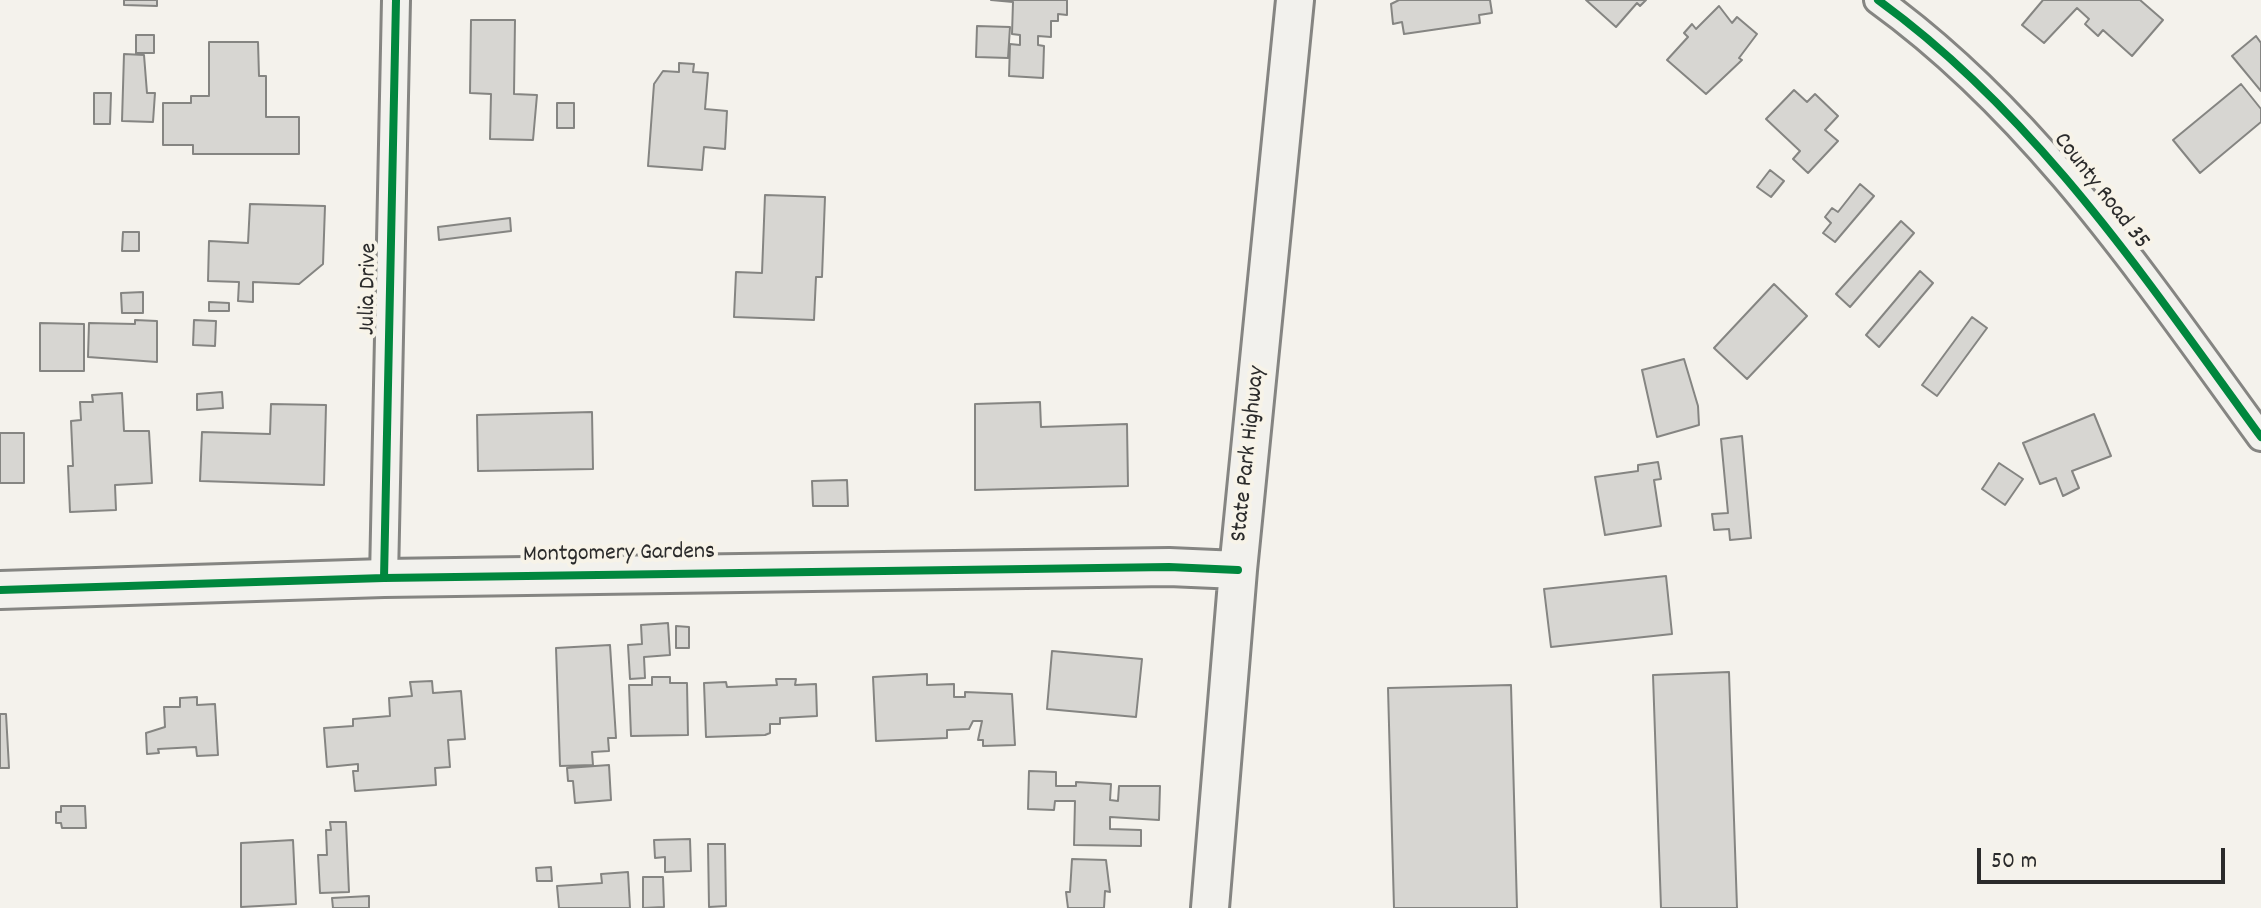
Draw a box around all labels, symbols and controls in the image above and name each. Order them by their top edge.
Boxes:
street label: County Road 35 [2045,128,2155,256]
street label: Julia Drive [355,243,385,335]
street label: State Park Highway [1226,365,1274,543]
street label: Montgomery Gardens [523,539,715,571]
scale bar [1981,832,2229,882]
text: 50 m [1991,845,2037,879]

